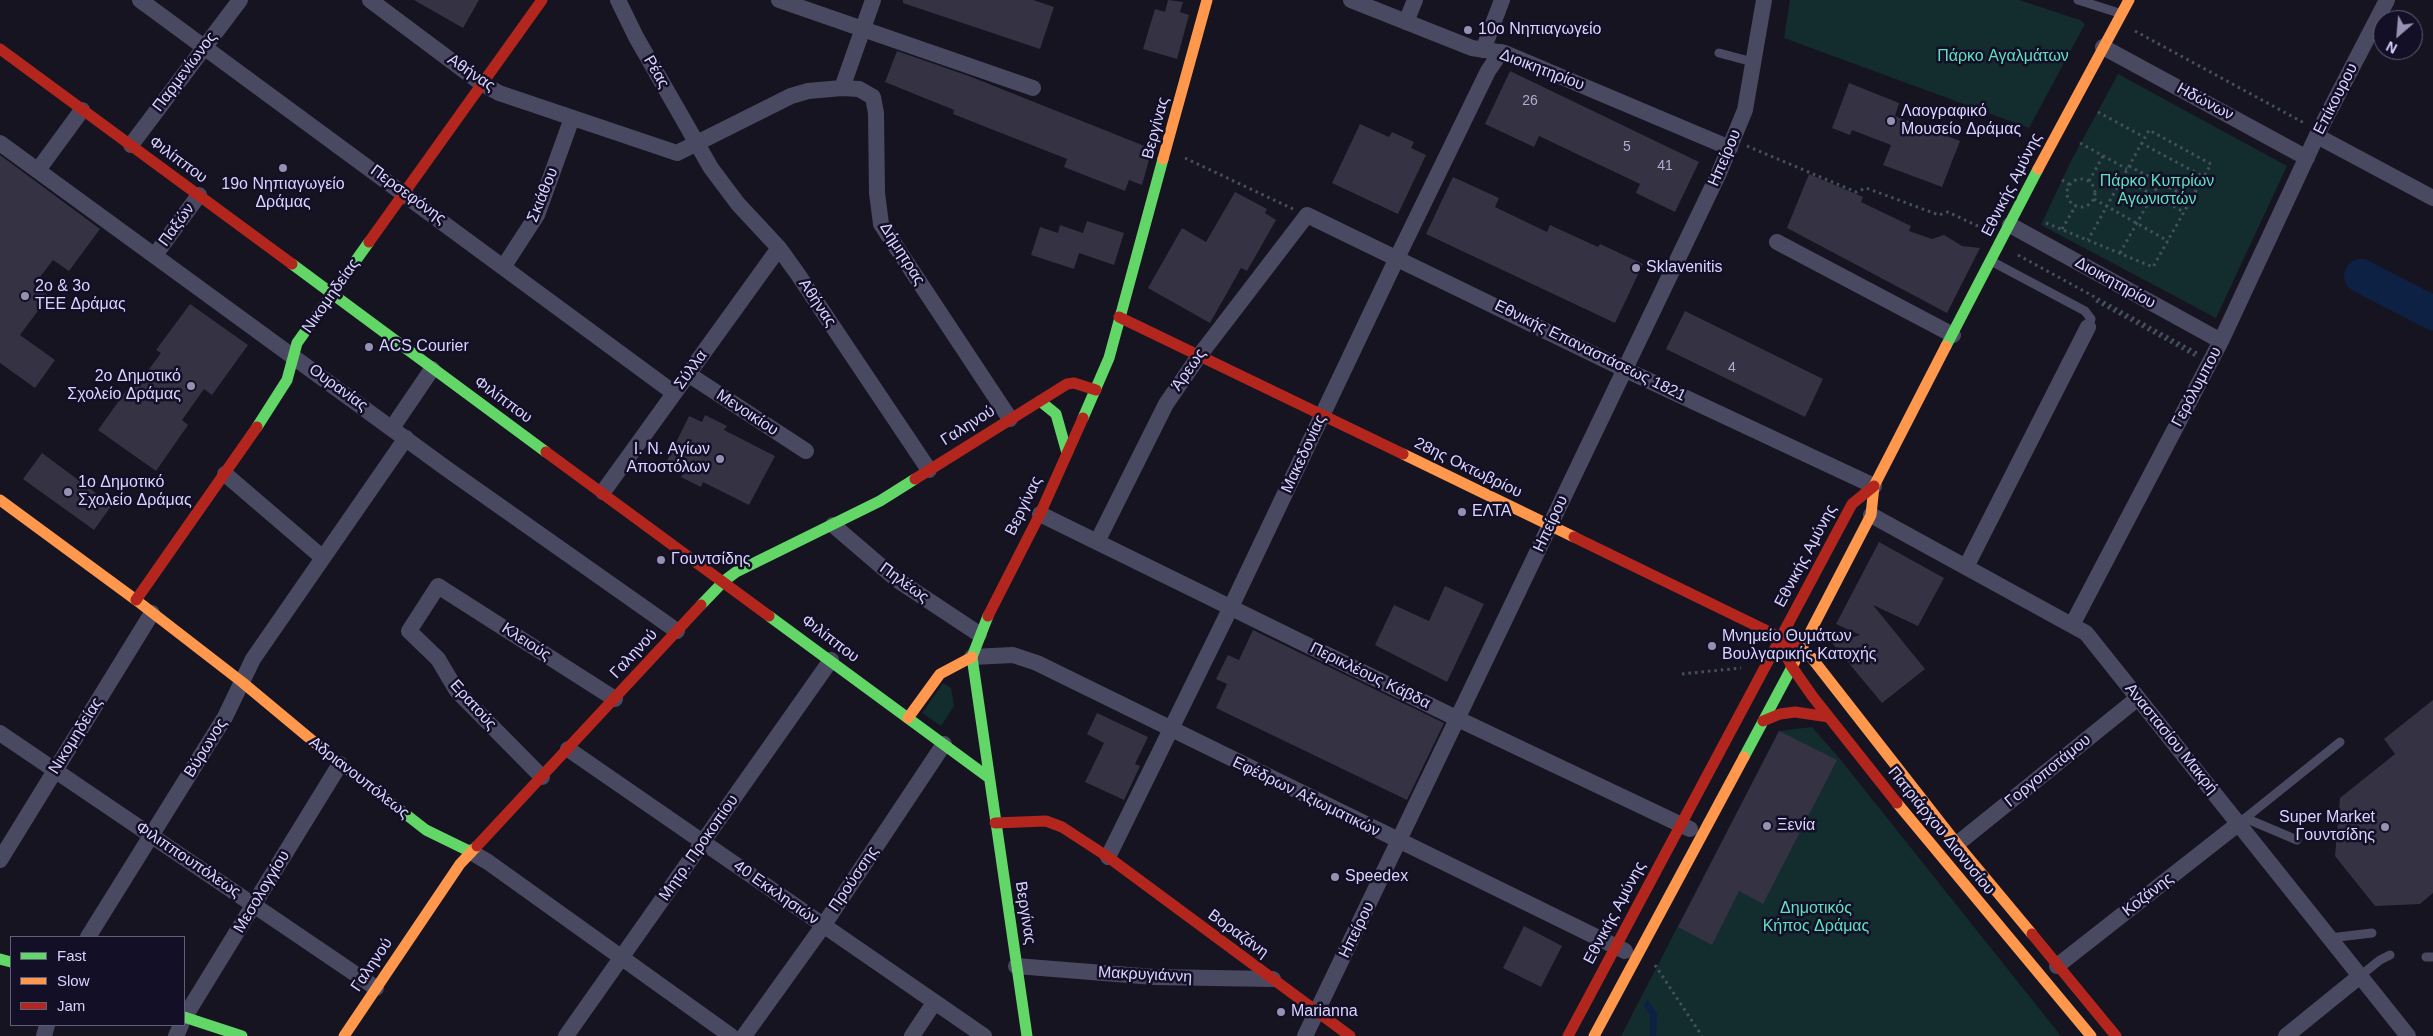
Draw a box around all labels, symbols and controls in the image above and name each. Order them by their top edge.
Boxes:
north arrow [2373,10,2423,60]
place label: 10ο Νηπιαγωγείο [1478,20,1602,40]
marker: 10ο Νηπιαγωγείο [1462,24,1474,36]
street label: Παρμενίωνος [149,28,221,116]
text: N [2384,38,2400,57]
street label: Διοικητηρίου [1497,45,1587,95]
park label: Πάρκο Αγαλμάτων [1937,47,2069,67]
street label: Αθήνας [443,50,499,96]
street label: Ρέας [639,52,673,92]
street label: Επίκουρου [2310,60,2362,138]
street label: Ηδώνων [2173,79,2237,125]
house number: 26 [1522,93,1538,109]
street label: Βεργίνας [1139,95,1173,161]
place label: Λαογραφικό Μουσείο Δράμας [1901,102,2021,140]
marker: Λαογραφικό Μουσείο Δράμας [1885,115,1897,127]
street label: Ηπείρου [1704,127,1746,189]
street label: Εθνικής Αμύνης [1978,130,2046,240]
street label: Φιλίππου [145,132,211,188]
house number: 5 [1623,139,1631,155]
house number: 41 [1657,158,1673,174]
street label: Περσεφόνης [366,161,450,229]
marker: 19ο Νηπιαγωγείο Δράμας [277,162,289,174]
street label: Σκιάθου [523,165,563,225]
park label: Πάρκο Κυπρίων Αγωνιστών [2100,172,2214,210]
place label: 19ο Νηπιαγωγείο Δράμας [221,175,345,213]
street label: Παξών [155,200,199,250]
street label: Δήμητρας [875,219,929,289]
street label: Διοικητηρίου [2071,253,2159,313]
street label: Νικομηδείας [298,255,364,337]
place label: Sklavenitis [1646,258,1722,278]
marker: Sklavenitis [1630,262,1642,274]
street label: Αθήνας [794,275,840,331]
place label: 2ο & 3ο ΤΕΕ Δράμας [35,277,126,315]
marker: 2ο & 3ο ΤΕΕ Δράμας [19,290,31,302]
street label: Εθνικής Επαναστάσεως 1821 [1491,296,1689,406]
place label: ACS Courier [379,337,469,357]
marker: ACS Courier [363,341,375,353]
street label: Γερόλυμπου [2168,344,2226,430]
street label: Άρεως [1168,345,1210,395]
street label: Σύλλα [670,347,712,393]
street label: Ουρανίας [305,360,371,416]
house number: 4 [1728,360,1736,376]
place label: 2ο Δημοτικό Σχολείο Δράμας [67,367,181,405]
street label: Φιλίππου [470,372,536,428]
marker: 2ο Δημοτικό Σχολείο Δράμας [185,380,197,392]
street label: Μενοικίου [712,386,782,440]
street label: Γαληνού [937,402,999,450]
street label: Μακεδονίας [1278,412,1330,496]
street label: 28ης Οκτωβρίου [1411,434,1525,502]
place label: Ι. Ν. Αγίων Αποστόλων [627,440,710,478]
marker: Ι. Ν. Αγίων Αποστόλων [714,453,726,465]
place label: 1ο Δημοτικό Σχολείο Δράμας [78,473,192,511]
street label: Βεργίνας [1001,473,1047,539]
marker: 1ο Δημοτικό Σχολείο Δράμας [62,486,74,498]
street label: Ηπείρου [1530,493,1572,555]
street label: Εθνικής Αμύνης [1771,501,1841,611]
place label: ΕΛΤΑ [1472,502,1511,522]
marker: ΕΛΤΑ [1456,506,1468,518]
place label: Γουντσίδης [671,550,750,570]
marker: Γουντσίδης [655,554,667,566]
street label: Πηλέως [876,559,932,607]
street label: Φιλίππου [797,611,863,667]
street label: Κλειούς [498,619,554,665]
street label: Γαληνού [606,625,662,683]
place label: Μνημείο Θυμάτων Βουλγαρικής Κατοχής [1722,627,1877,665]
street label: Περικλέους Κάβδα [1307,639,1433,713]
marker: Μνημείο Θυμάτων Βουλγαρικής Κατοχής [1706,640,1718,652]
street label: Ερατούς [446,676,500,734]
street label: Αναστασίου Μακρή [2120,680,2222,798]
street label: Νικομηδείας [45,694,107,778]
street label: Βύρωνος [180,715,232,781]
street label: Γοργοποτάμου [2001,730,2095,812]
street label: Αδριανουπόλεως [305,733,413,823]
street label: Εφέδρων Αξιωματικών [1229,753,1383,841]
street label: Πατριάρχου Διονυσίου [1883,763,1999,899]
street label: Μητρ. Προκοπίου [655,791,743,905]
place label: Super Market Γουντσίδης [2279,808,2375,846]
place label: Ξενία [1777,816,1815,836]
street label: Φιλιππουπόλεως [132,818,244,902]
marker: Ξενία [1761,820,1773,832]
marker: Super Market Γουντσίδης [2379,821,2391,833]
street label: Προύσσης [825,843,883,915]
street label: Μεσολογγίου [230,847,294,937]
street label: 40 Εκκλησιών [730,857,822,929]
street label: Εθνικής Αμύνης [1580,858,1650,968]
place label: Speedex [1345,867,1408,887]
street label: Κοζάνης [2119,869,2177,921]
marker: Speedex [1329,871,1341,883]
street label: Βεργίνας [1011,880,1039,946]
street label: Ηπείρου [1335,899,1379,961]
park label: Δημοτικός Κήπος Δράμας [1763,899,1869,937]
street label: Βοραζάνη [1204,906,1272,962]
street label: Γαληνού [347,935,397,995]
legend [10,936,185,1026]
text: Fast [57,947,86,964]
street label: Μακρυγιάννη [1097,963,1193,987]
text: Slow [57,972,90,989]
text: Jam [57,997,85,1014]
place label: Marianna [1291,1002,1358,1022]
marker: Marianna [1275,1006,1287,1018]

